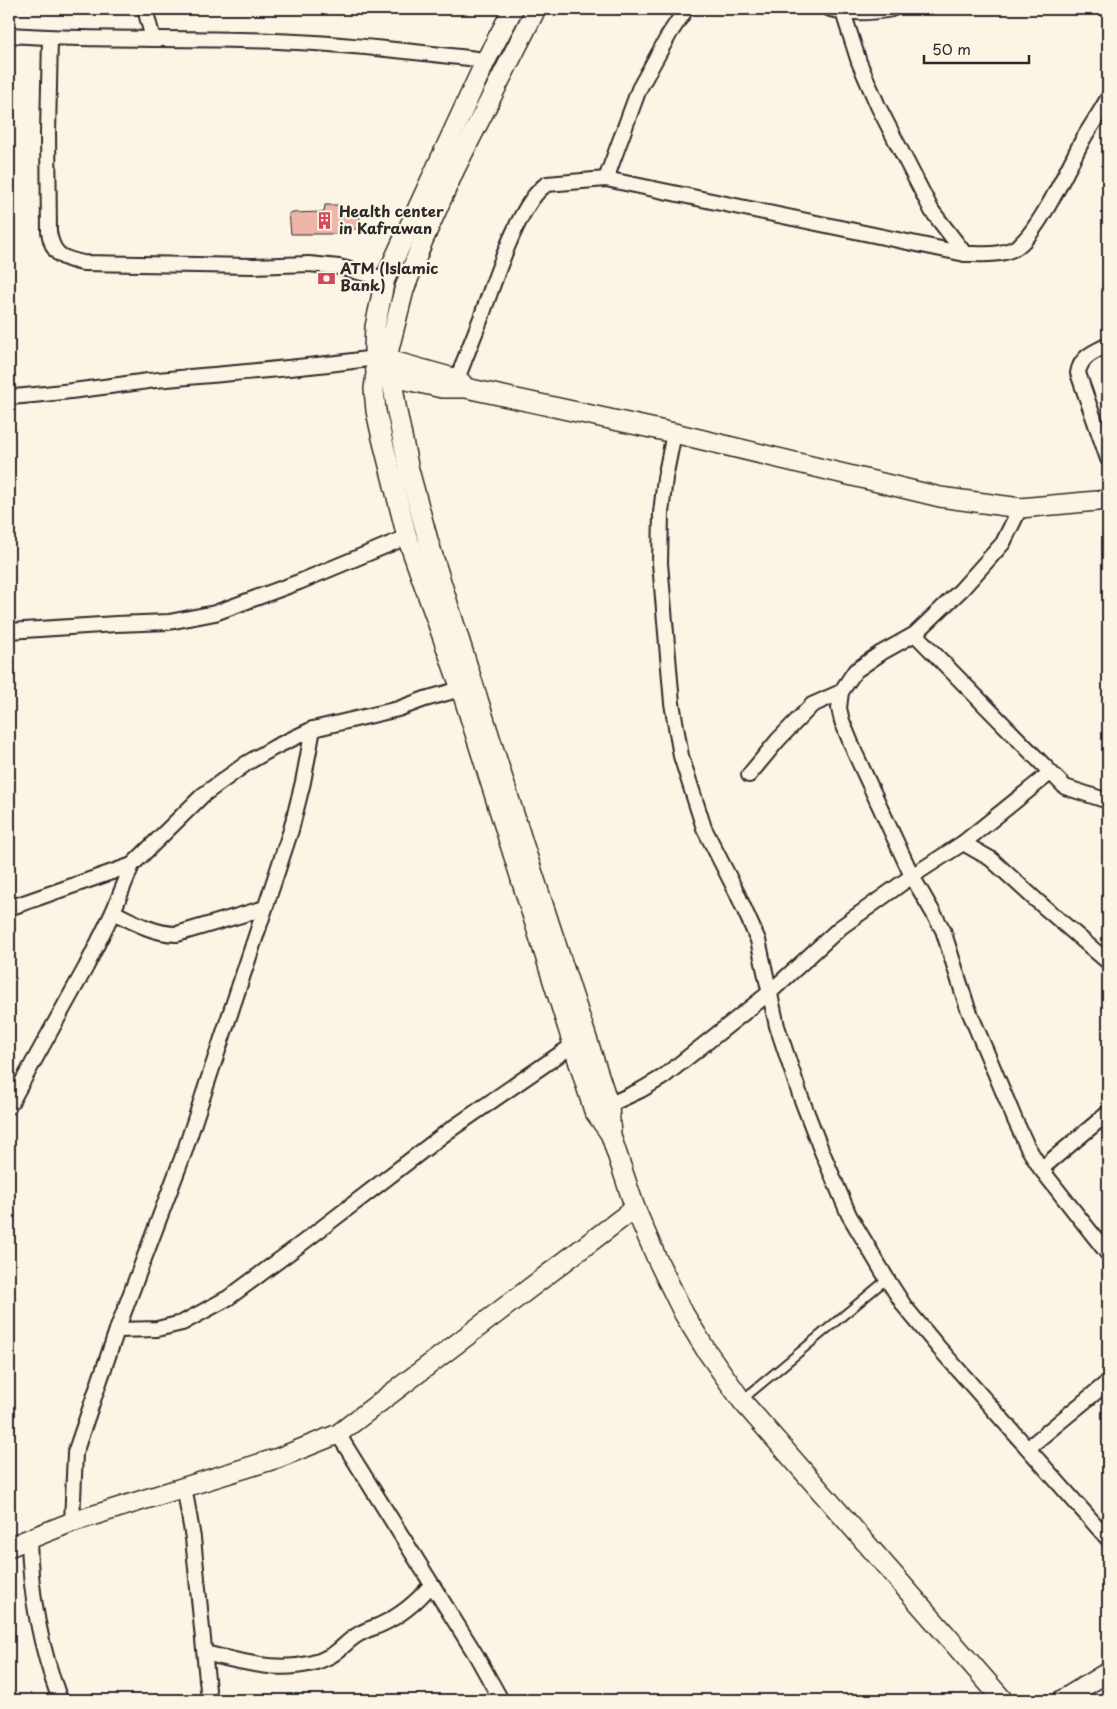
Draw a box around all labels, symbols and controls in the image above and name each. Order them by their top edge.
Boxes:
scale bar [924,32,1030,64]
text: 50 m [932,37,971,60]
place label: Health center in Kafrawan [339,199,444,239]
building icon: Health center in Kafrawan [315,211,335,231]
place label: ATM (Islamic Bank) [339,256,438,296]
bank icon: ATM (Islamic Bank) [316,268,336,288]

